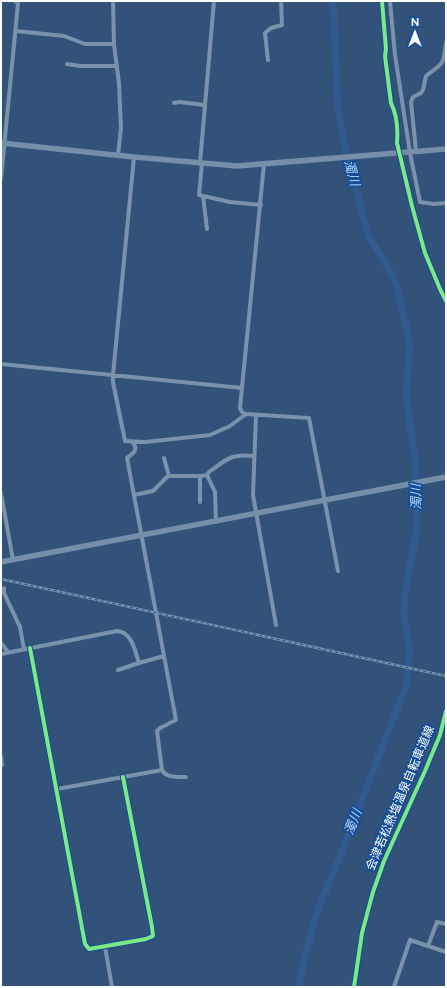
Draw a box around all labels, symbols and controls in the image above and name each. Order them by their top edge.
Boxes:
north arrow [395,12,435,52]
text: N [411,16,419,28]
water label: 濁川 [341,158,363,189]
water label: 濁川 [408,482,424,510]
street label: 会津若松熱塩温泉自転車道線 [363,723,437,873]
water label: 濁川 [341,805,365,837]

